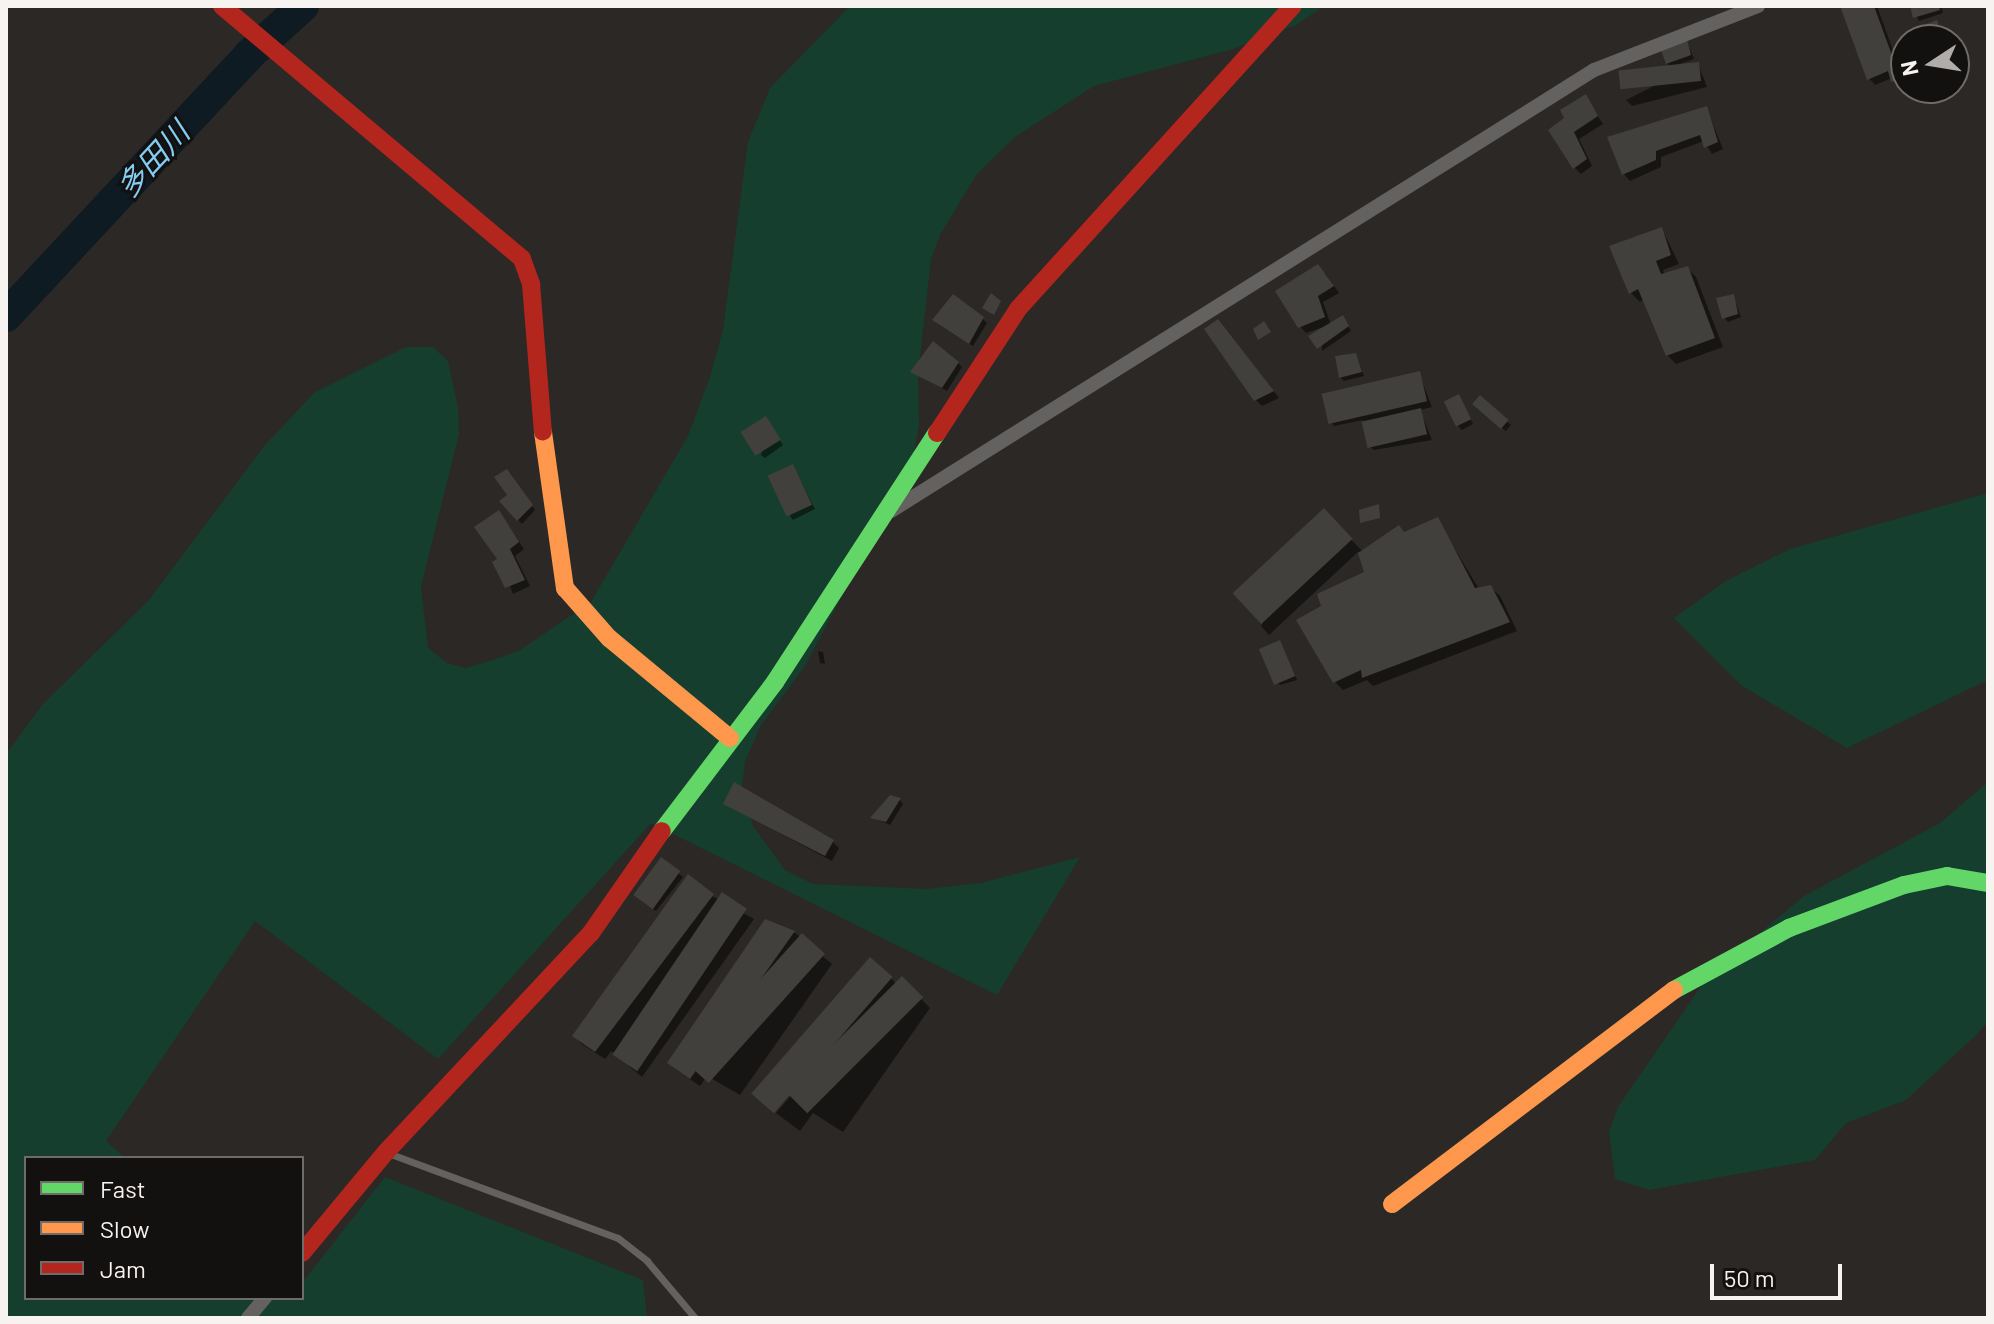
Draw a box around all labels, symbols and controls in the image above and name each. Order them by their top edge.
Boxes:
north arrow [1890,24,1970,104]
text: N [1894,59,1923,78]
water label: 多田川 [108,114,196,204]
legend [24,1156,304,1300]
text: Fast [100,1174,145,1203]
text: Slow [100,1214,149,1243]
scale bar [1714,1248,1846,1298]
text: Jam [100,1254,146,1283]
text: 50 m [1724,1263,1775,1292]

